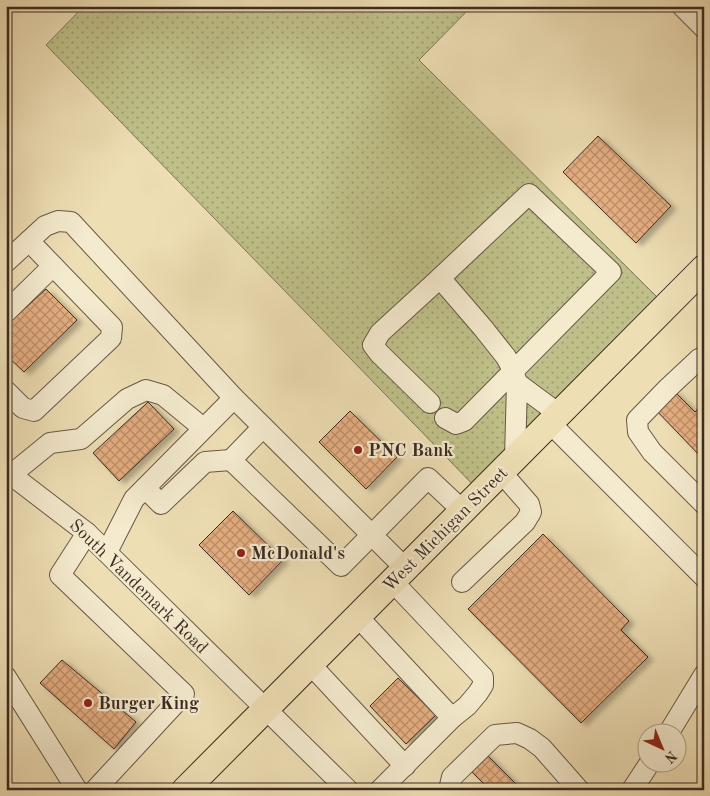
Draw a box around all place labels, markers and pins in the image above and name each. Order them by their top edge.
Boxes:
place label: PNC Bank [368,442,453,460]
marker: PNC Bank [352,444,364,456]
place label: McDonald's [251,545,345,563]
marker: McDonald's [235,547,247,559]
place label: Burger King [98,695,199,713]
marker: Burger King [82,697,94,709]

